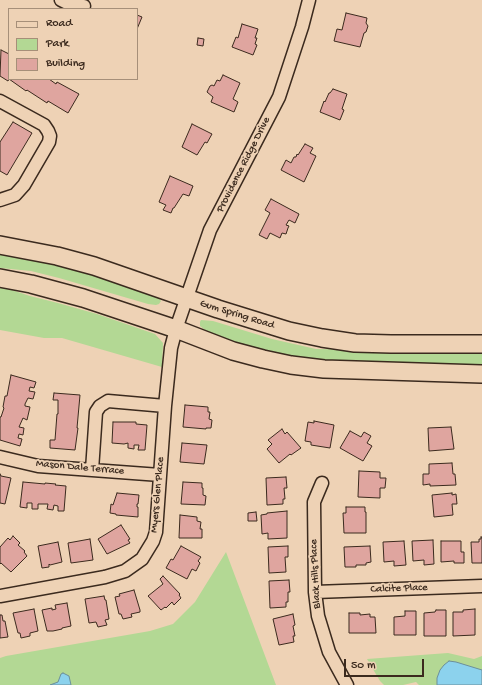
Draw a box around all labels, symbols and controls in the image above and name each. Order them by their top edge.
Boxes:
legend [8,8,138,80]
text: Road [46,17,72,31]
text: Park [46,37,69,51]
text: Building [46,57,85,71]
street label: Providence Ridge Drive [214,115,274,215]
street label: Gum Spring Road [198,297,276,333]
street label: Myers Glen Place [148,456,168,534]
street label: Mason Dale Terrace [35,458,125,478]
street label: Black Hills Place [308,539,324,609]
street label: Calcite Place [370,581,428,597]
scale bar [346,651,426,677]
text: 50 m [351,659,376,673]

